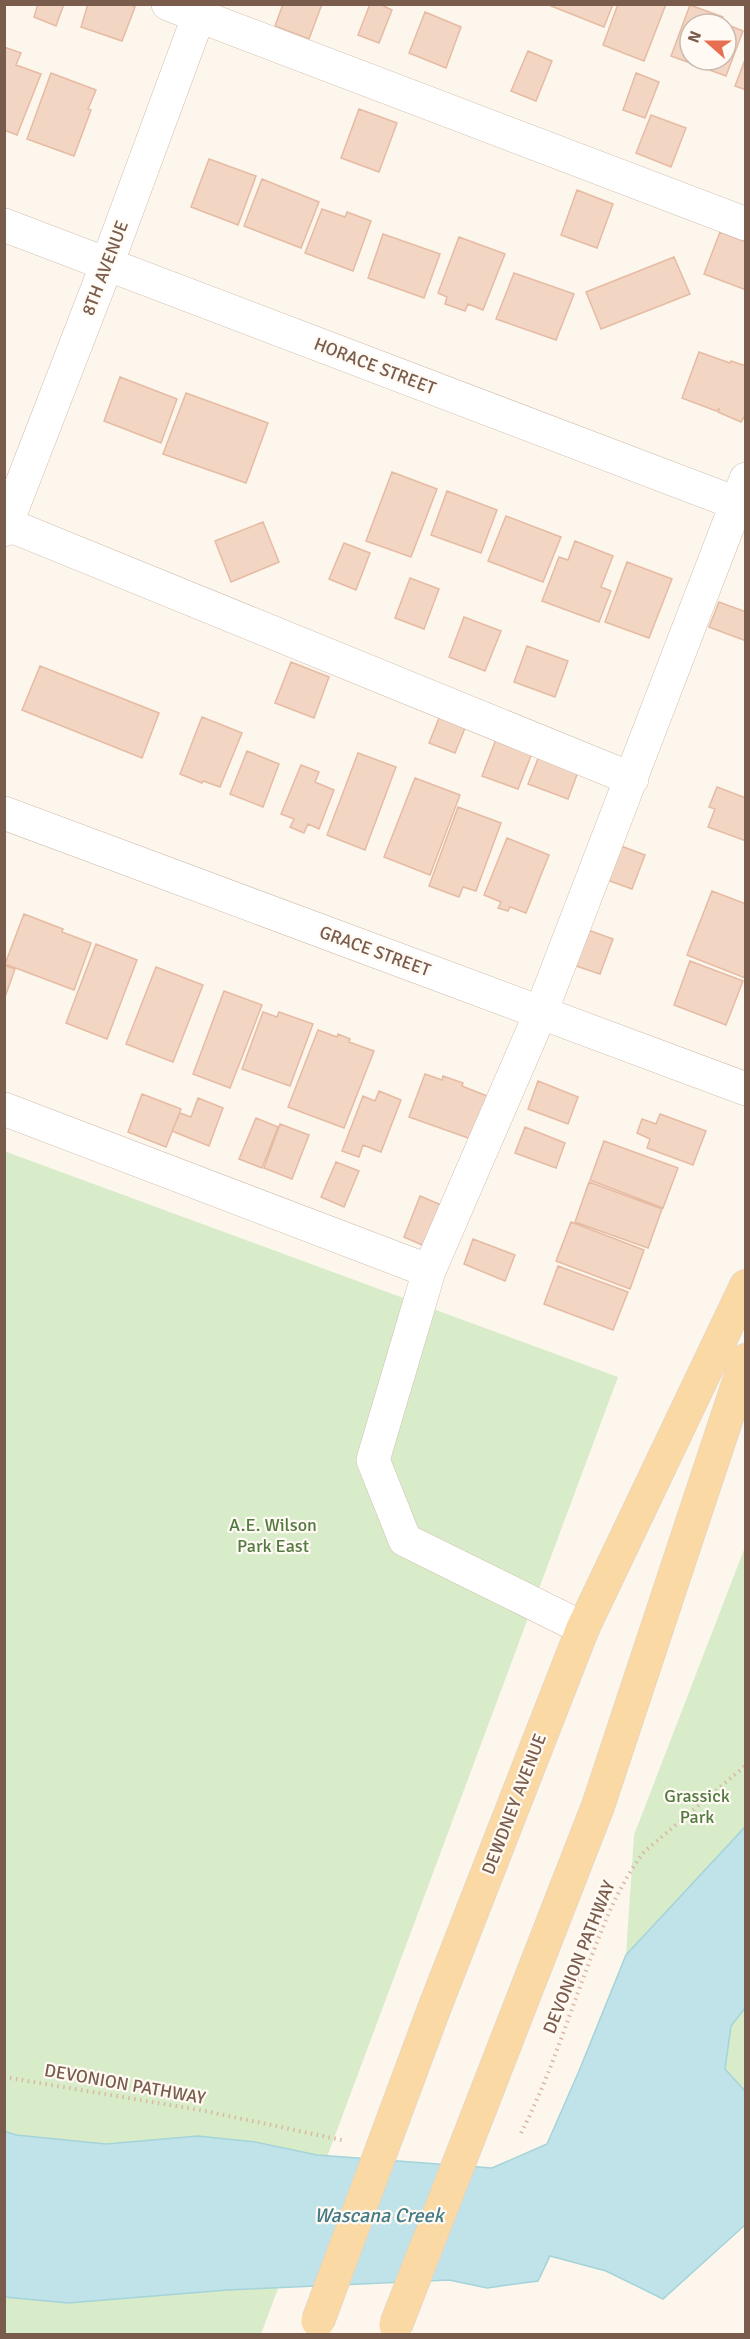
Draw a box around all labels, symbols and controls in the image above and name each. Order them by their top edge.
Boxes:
north arrow [678,12,738,72]
text: N [684,28,706,46]
street label: 8TH AVENUE [77,217,133,319]
street label: HORACE STREET [311,333,439,399]
street label: GRACE STREET [316,921,434,981]
park label: A.E. Wilson Park East [229,1514,317,1557]
street label: DEWDNEY AVENUE [477,1730,551,1878]
park label: Grassick Park [664,1785,730,1828]
street label: DEVONION PATHWAY [538,1877,620,2037]
street label: DEVONION PATHWAY [43,2059,207,2109]
water label: Wascana Creek [314,2203,446,2228]

